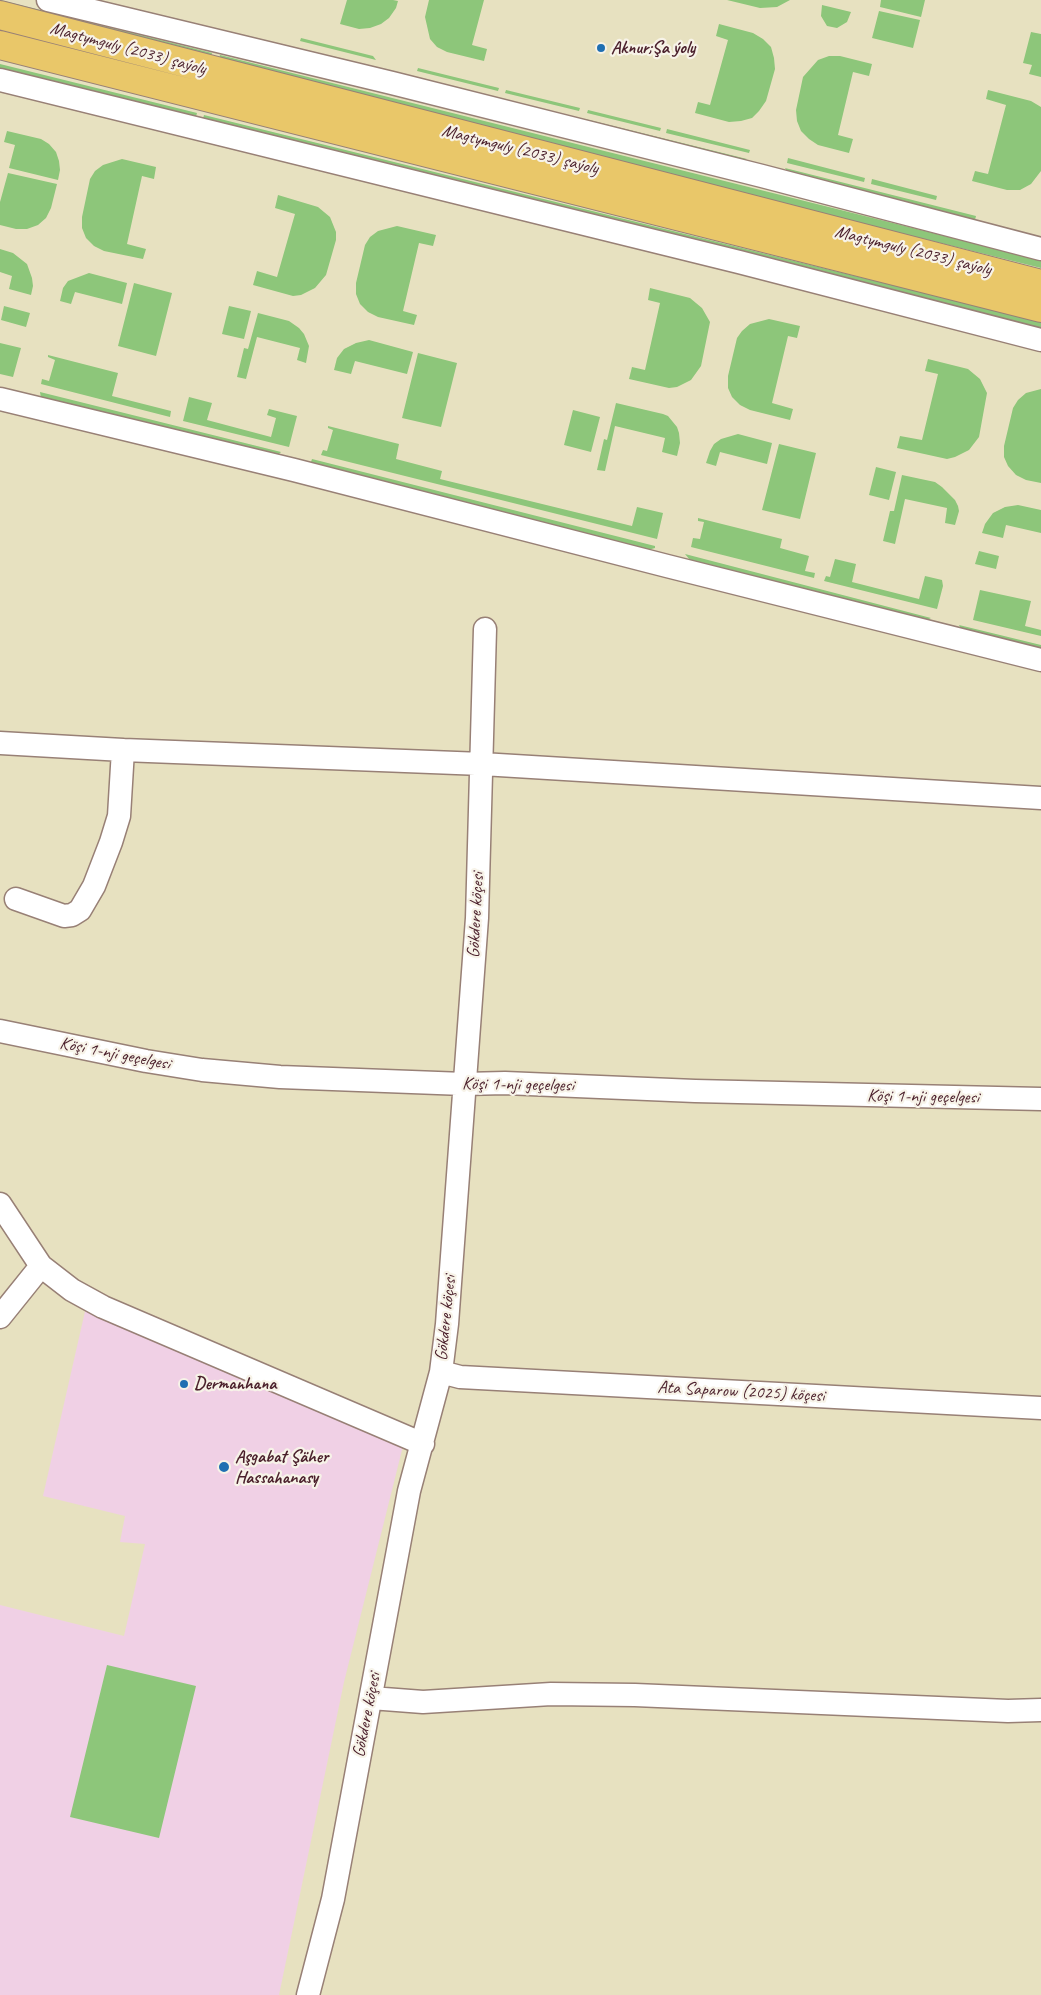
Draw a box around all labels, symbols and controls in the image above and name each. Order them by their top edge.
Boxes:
street label: Magtymguly (2033) şaýoly [48,18,208,80]
place label: Aknur;Şa ýoly [611,37,695,59]
marker: Aknur;Şa ýoly [595,42,607,54]
street label: Magtymguly (2033) şaýoly [440,120,600,180]
street label: Magtymguly (2033) şaýoly [833,221,993,281]
street label: Gökdere köçesi [463,872,489,958]
street label: Köşi 1-nji geçelgesi [58,1033,172,1075]
street label: Köşi 1-nji geçelgesi [462,1073,574,1097]
street label: Köşi 1-nji geçelgesi [867,1085,979,1109]
street label: Gökdere köçesi [431,1274,461,1362]
place label: Dermanhana [194,1373,276,1395]
street label: Ata Saparow (2025) köçesi [657,1377,825,1407]
marker: Dermanhana [178,1378,190,1390]
place label: Aşgabat Şäher Hassahanasy [235,1446,328,1488]
marker: Aşgabat Şäher Hassahanasy [217,1460,231,1474]
street label: Gökdere köçesi [348,1671,386,1759]

